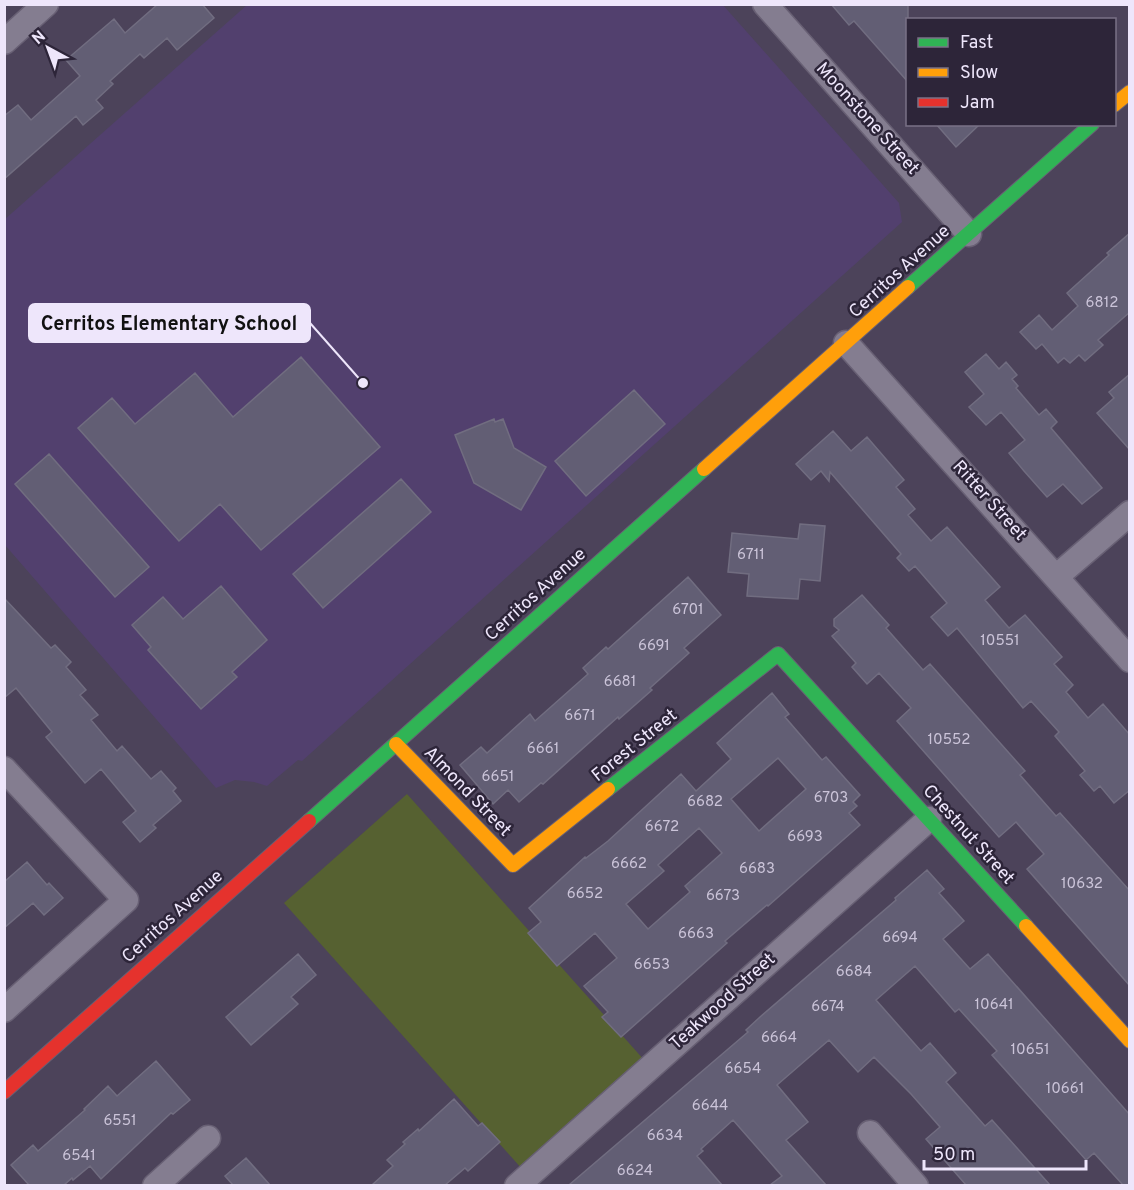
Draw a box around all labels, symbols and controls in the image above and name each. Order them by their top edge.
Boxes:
north arrow [18,18,78,78]
legend [906,18,1116,126]
text: N [29,27,50,50]
text: Fast [960,32,993,55]
street label: Moonstone Street [810,58,924,180]
text: Slow [960,62,998,85]
text: Jam [960,92,995,115]
street label: Cerritos Avenue [845,220,955,324]
house number: 6812 [1086,294,1118,313]
callout: Cerritos Elementary School [29,304,310,342]
text: Cerritos Elementary School [41,312,297,338]
street label: Ritter Street [947,456,1031,546]
street label: Cerritos Avenue [481,543,591,647]
house number: 6711 [737,546,765,565]
house number: 6701 [672,601,704,620]
house number: 10551 [980,632,1020,651]
house number: 6691 [638,637,670,656]
house number: 6681 [604,673,636,692]
street label: Forest Street [588,704,682,788]
house number: 6671 [564,707,596,726]
house number: 10552 [928,731,970,750]
house number: 6661 [527,740,559,759]
street label: Almond Street [418,742,516,842]
house number: 6651 [482,768,514,787]
street label: Chestnut Street [917,780,1019,890]
house number: 6703 [814,789,848,808]
house number: 6682 [687,793,723,812]
house number: 6672 [645,818,679,837]
house number: 6693 [787,828,823,847]
house number: 6662 [611,855,647,874]
house number: 6683 [739,860,775,879]
street label: Cerritos Avenue [118,865,228,969]
house number: 10632 [1061,875,1103,894]
house number: 6652 [567,885,603,904]
house number: 6673 [706,887,740,906]
house number: 6663 [678,925,714,944]
house number: 6694 [882,929,918,948]
street label: Teakwood Street [665,948,781,1056]
house number: 6653 [634,956,670,975]
house number: 6684 [836,963,872,982]
house number: 10641 [974,996,1014,1015]
house number: 6674 [811,998,845,1017]
house number: 6664 [761,1029,797,1048]
house number: 10651 [1010,1041,1050,1060]
house number: 6654 [725,1060,761,1079]
house number: 10661 [1046,1080,1084,1099]
house number: 6644 [692,1097,728,1116]
house number: 6551 [103,1112,137,1131]
house number: 6634 [647,1127,683,1146]
scale bar [924,1133,1086,1171]
text: 50 m [933,1144,975,1167]
house number: 6541 [62,1147,96,1166]
house number: 6624 [617,1162,653,1181]

